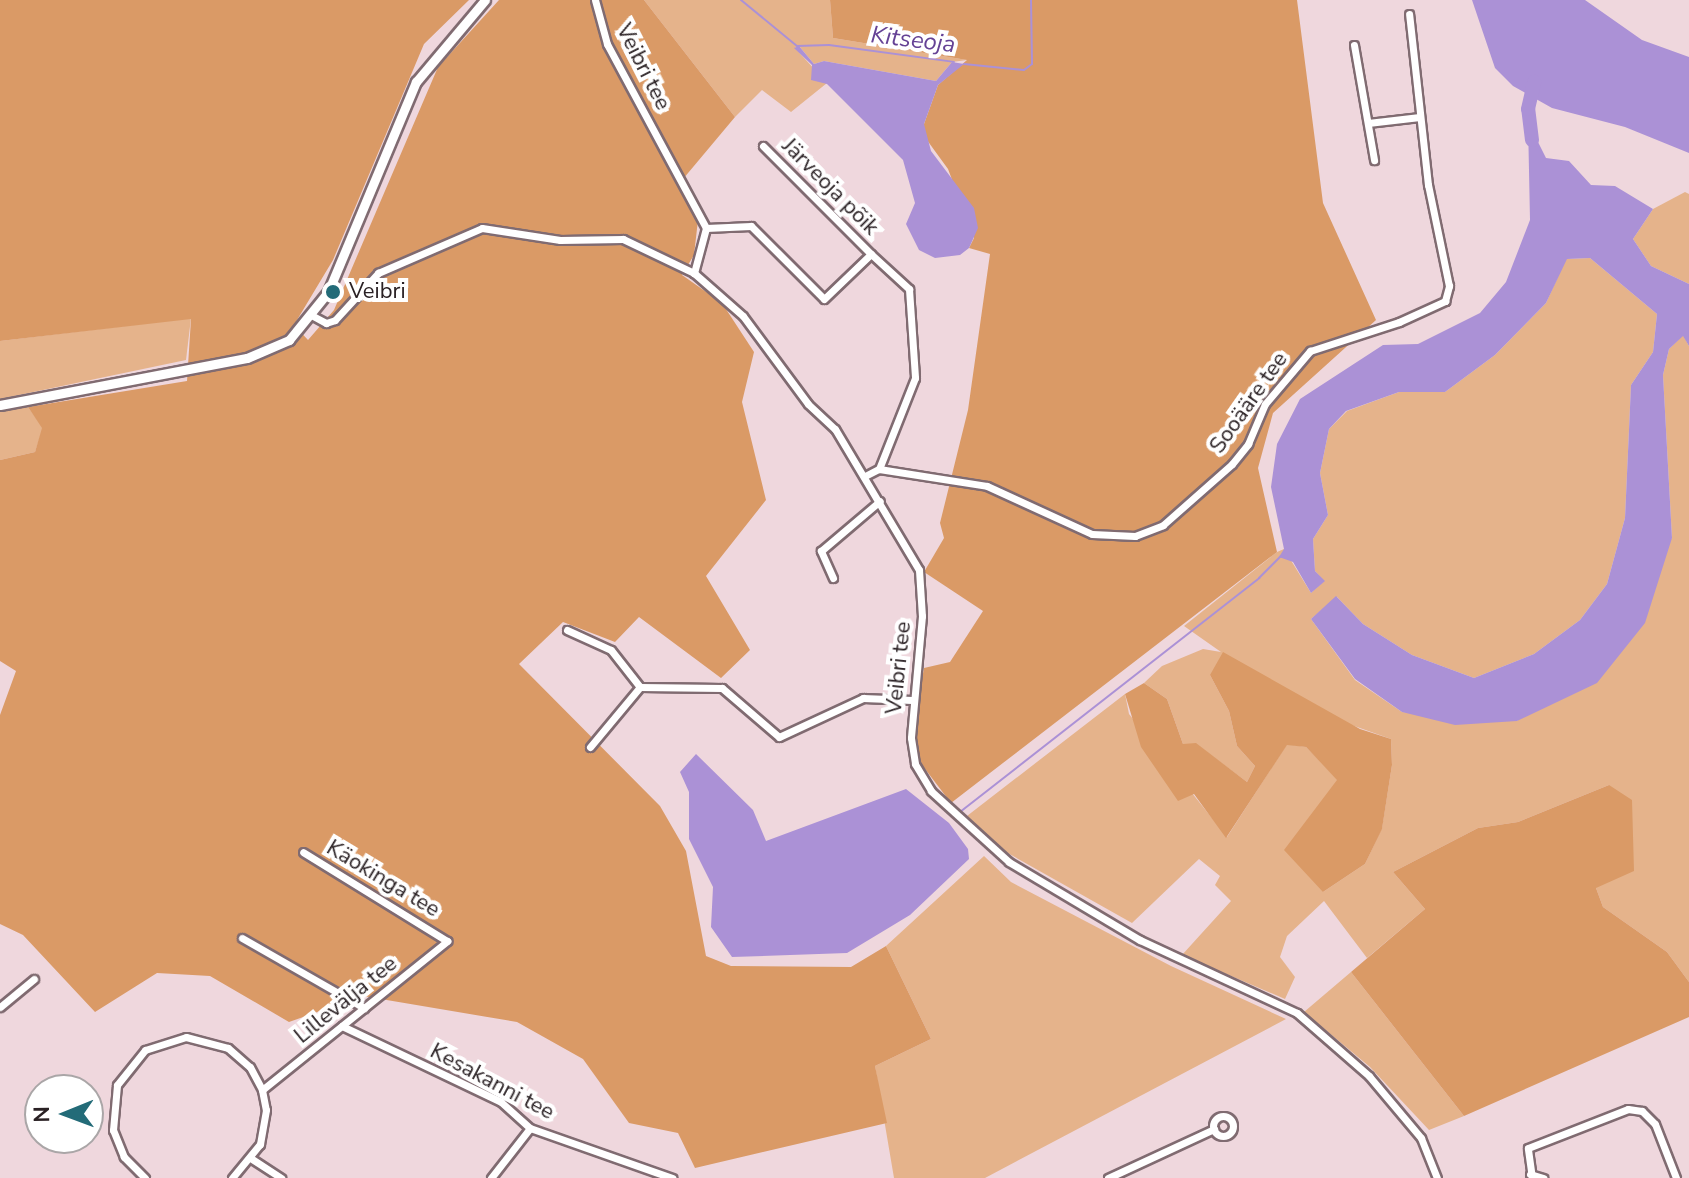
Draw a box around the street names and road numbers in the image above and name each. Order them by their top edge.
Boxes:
street label: Veibri tee [610,20,676,114]
street label: Järveoja põik [776,133,884,241]
street label: Sooääre tee [1205,347,1293,459]
street label: Veibri tee [881,620,917,716]
street label: Käokinga tee [322,835,444,923]
street label: Lillevälja tee [289,951,403,1049]
street label: Kesakanni tee [425,1038,559,1126]

